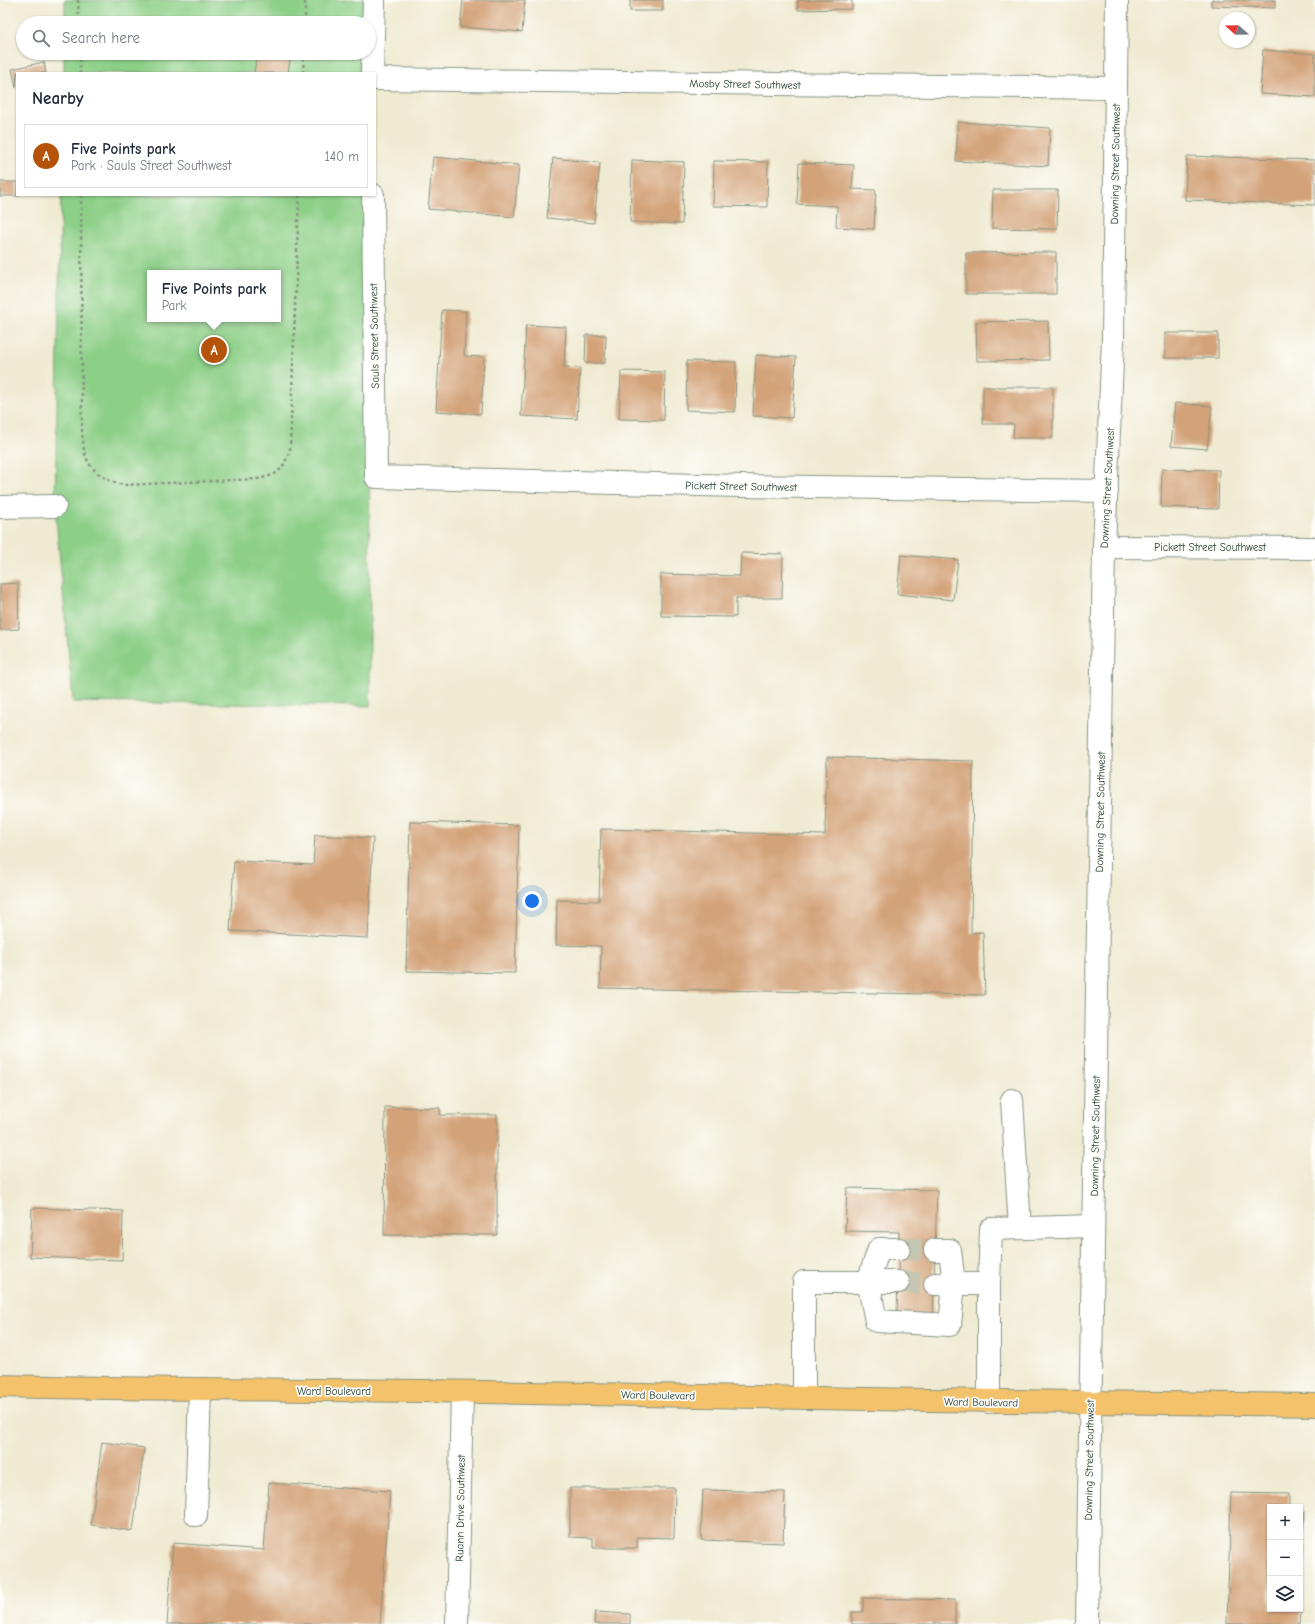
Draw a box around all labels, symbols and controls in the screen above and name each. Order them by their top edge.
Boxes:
north arrow [1219,12,1255,48]
search box [16,16,376,60]
icon: search [30,27,52,49]
text: Search here [62,29,140,47]
street label: Mosby Street Southwest [689,77,802,92]
text: Nearby [32,89,83,108]
street label: Downing Street Southwest [1108,103,1123,225]
text: Five Points park [71,140,175,158]
text: A [42,149,50,164]
text: 140 m [325,149,359,164]
text: Park · Sauls Street Southwest [71,158,231,173]
popup [147,270,281,322]
text: Five Points park [162,280,266,298]
street label: Sauls Street Southwest [367,282,382,389]
text: Park [162,298,187,313]
pin: A [201,335,227,365]
street label: Downing Street Southwest [1098,427,1117,549]
street label: Pickett Street Southwest [685,479,798,494]
street label: Pickett Street Southwest [1154,541,1267,554]
street label: Downing Street Southwest [1093,751,1108,873]
your location [522,891,542,911]
street label: Downing Street Southwest [1088,1075,1103,1197]
street label: Ward Boulevard [297,1385,371,1398]
street label: Ward Boulevard [621,1388,695,1403]
street label: Ward Boulevard [944,1395,1018,1410]
street label: Downing Street Southwest [1082,1399,1097,1521]
street label: Ruann Drive Southwest [453,1453,468,1562]
map controls [1267,1504,1303,1612]
button: + [1267,1504,1303,1540]
button: − [1267,1540,1303,1576]
button: layers [1267,1576,1303,1612]

